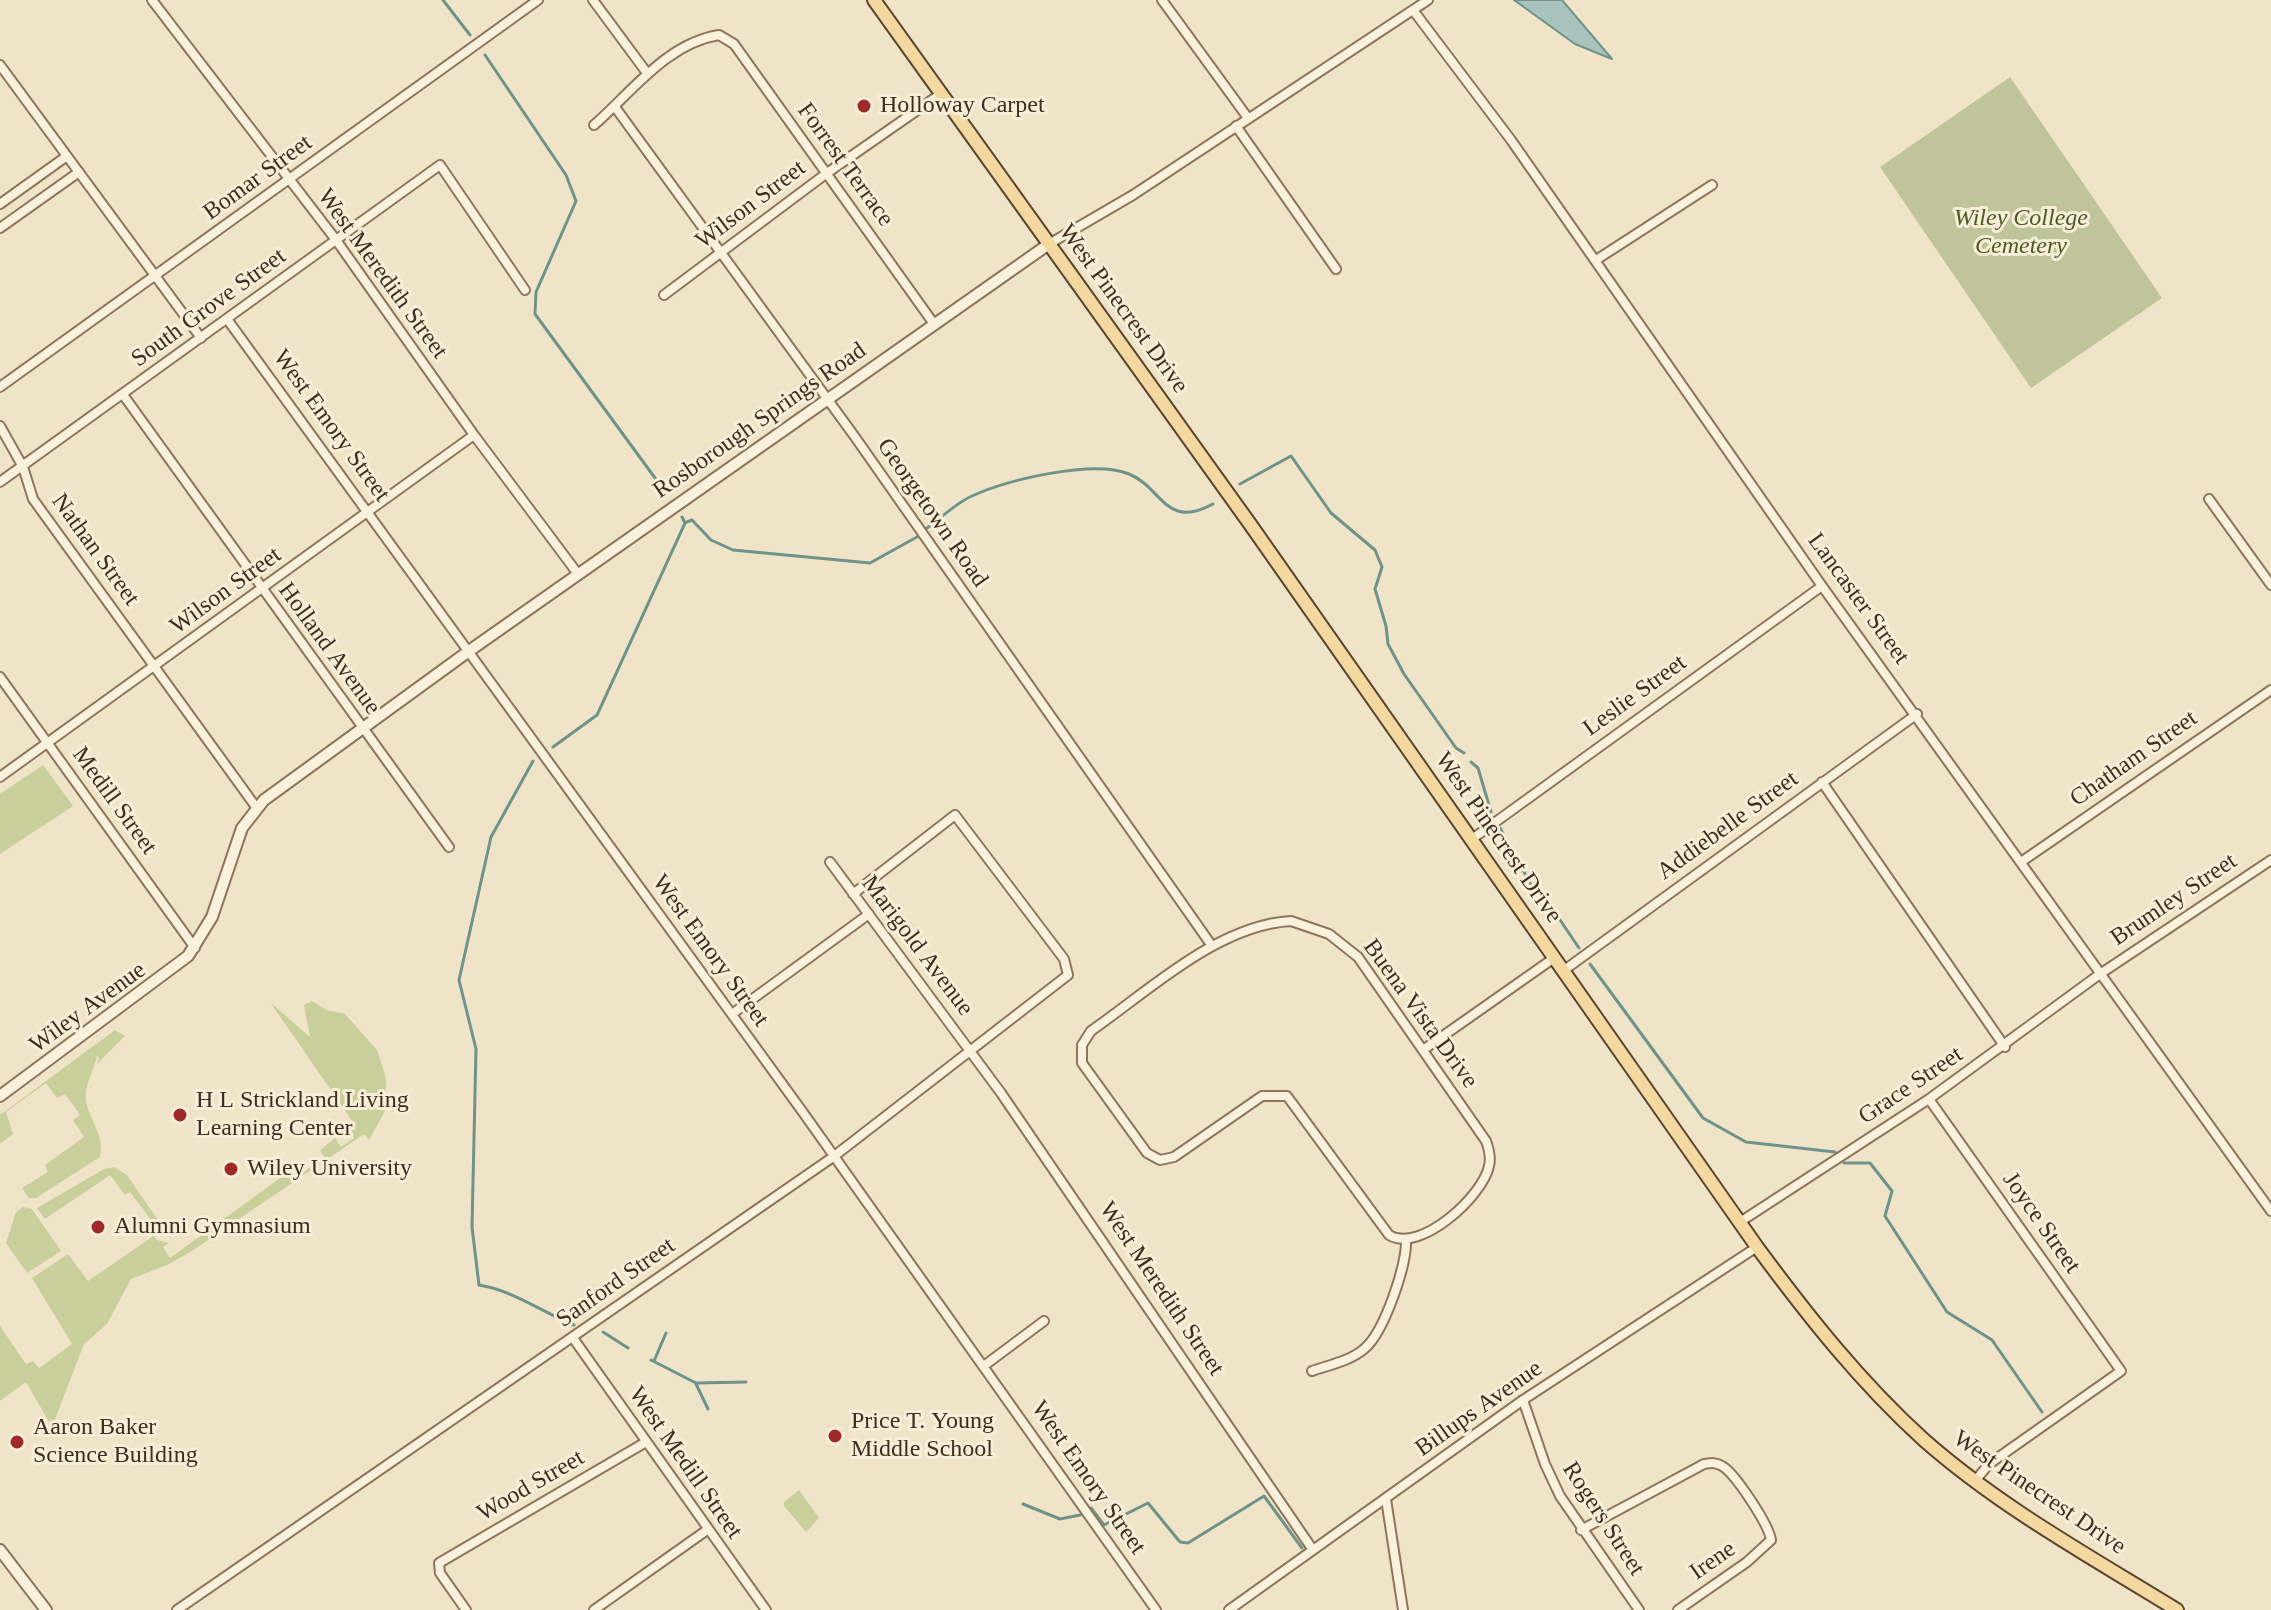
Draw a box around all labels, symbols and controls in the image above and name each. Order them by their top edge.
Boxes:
place label: Holloway Carpet [880,92,1045,120]
marker: Holloway Carpet [855,97,873,115]
street label: Forrest Terrace [791,98,899,232]
street label: Bomar Street [198,129,318,227]
street label: Wilson Street [690,154,812,256]
street label: West Meredith Street [311,183,453,365]
park label: Wiley College Cemetery [1954,205,2088,261]
street label: West Pinecrest Drive [1052,219,1194,399]
street label: South Grove Street [126,242,292,374]
street label: Rosborough Springs Road [648,337,872,505]
street label: West Emory Street [266,344,396,508]
street label: Georgetown Road [870,433,994,593]
street label: Nathan Street [45,488,145,612]
street label: Lancaster Street [1801,528,1915,670]
street label: Wilson Street [165,541,287,641]
street label: Holland Avenue [271,577,387,721]
street label: Leslie Street [1578,649,1692,743]
street label: Chatham Street [2065,705,2203,813]
street label: Medill Street [65,742,163,860]
street label: West Pinecrest Drive [1428,747,1568,929]
street label: Addiebelle Street [1652,765,1804,887]
street label: Brumley Street [2105,847,2243,953]
street label: West Emory Street [645,869,775,1033]
street label: Marigold Avenue [855,870,979,1022]
street label: Buena Vista Drive [1356,934,1484,1094]
street label: Wiley Avenue [24,956,152,1060]
street label: Grace Street [1854,1041,1968,1131]
place label: H L Strickland Living Learning Center [196,1087,409,1143]
marker: H L Strickland Living Learning Center [171,1106,189,1124]
place label: Wiley University [247,1155,412,1183]
marker: Wiley University [222,1160,240,1178]
street label: Joyce Street [1996,1167,2086,1279]
street label: West Meredith Street [1092,1197,1230,1381]
place label: Alumni Gymnasium [114,1213,311,1241]
marker: Alumni Gymnasium [89,1218,107,1236]
street label: Sanford Street [551,1232,681,1334]
street label: Billups Avenue [1410,1355,1548,1463]
street label: West Medill Street [622,1381,748,1545]
street label: West Emory Street [1024,1396,1152,1560]
place label: Price T. Young Middle School [851,1408,994,1464]
place label: Aaron Baker Science Building [33,1414,198,1470]
street label: West Pinecrest Drive [1947,1425,2131,1561]
marker: Price T. Young Middle School [826,1427,844,1445]
marker: Aaron Baker Science Building [8,1433,26,1451]
street label: Wood Street [472,1444,590,1528]
street label: Rogers Street [1556,1457,1650,1581]
street label: Irene [1685,1535,1741,1587]

